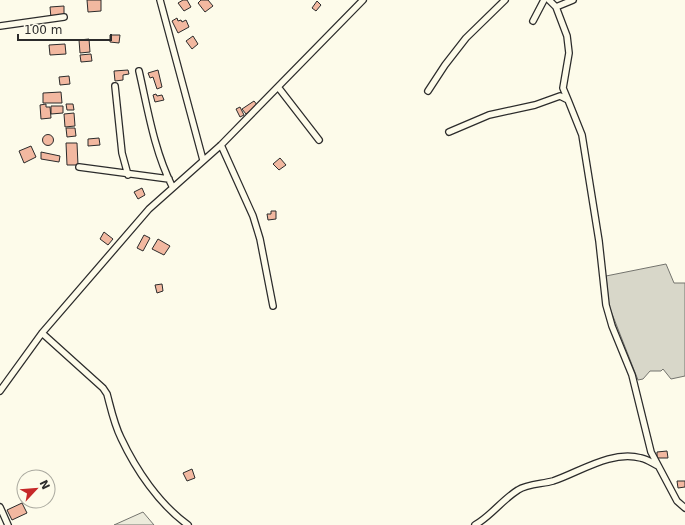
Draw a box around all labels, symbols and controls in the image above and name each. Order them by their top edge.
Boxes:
scale bar [18,16,111,42]
text: 100 m [24,23,62,37]
north arrow [16,469,56,509]
text: N [37,478,52,492]

